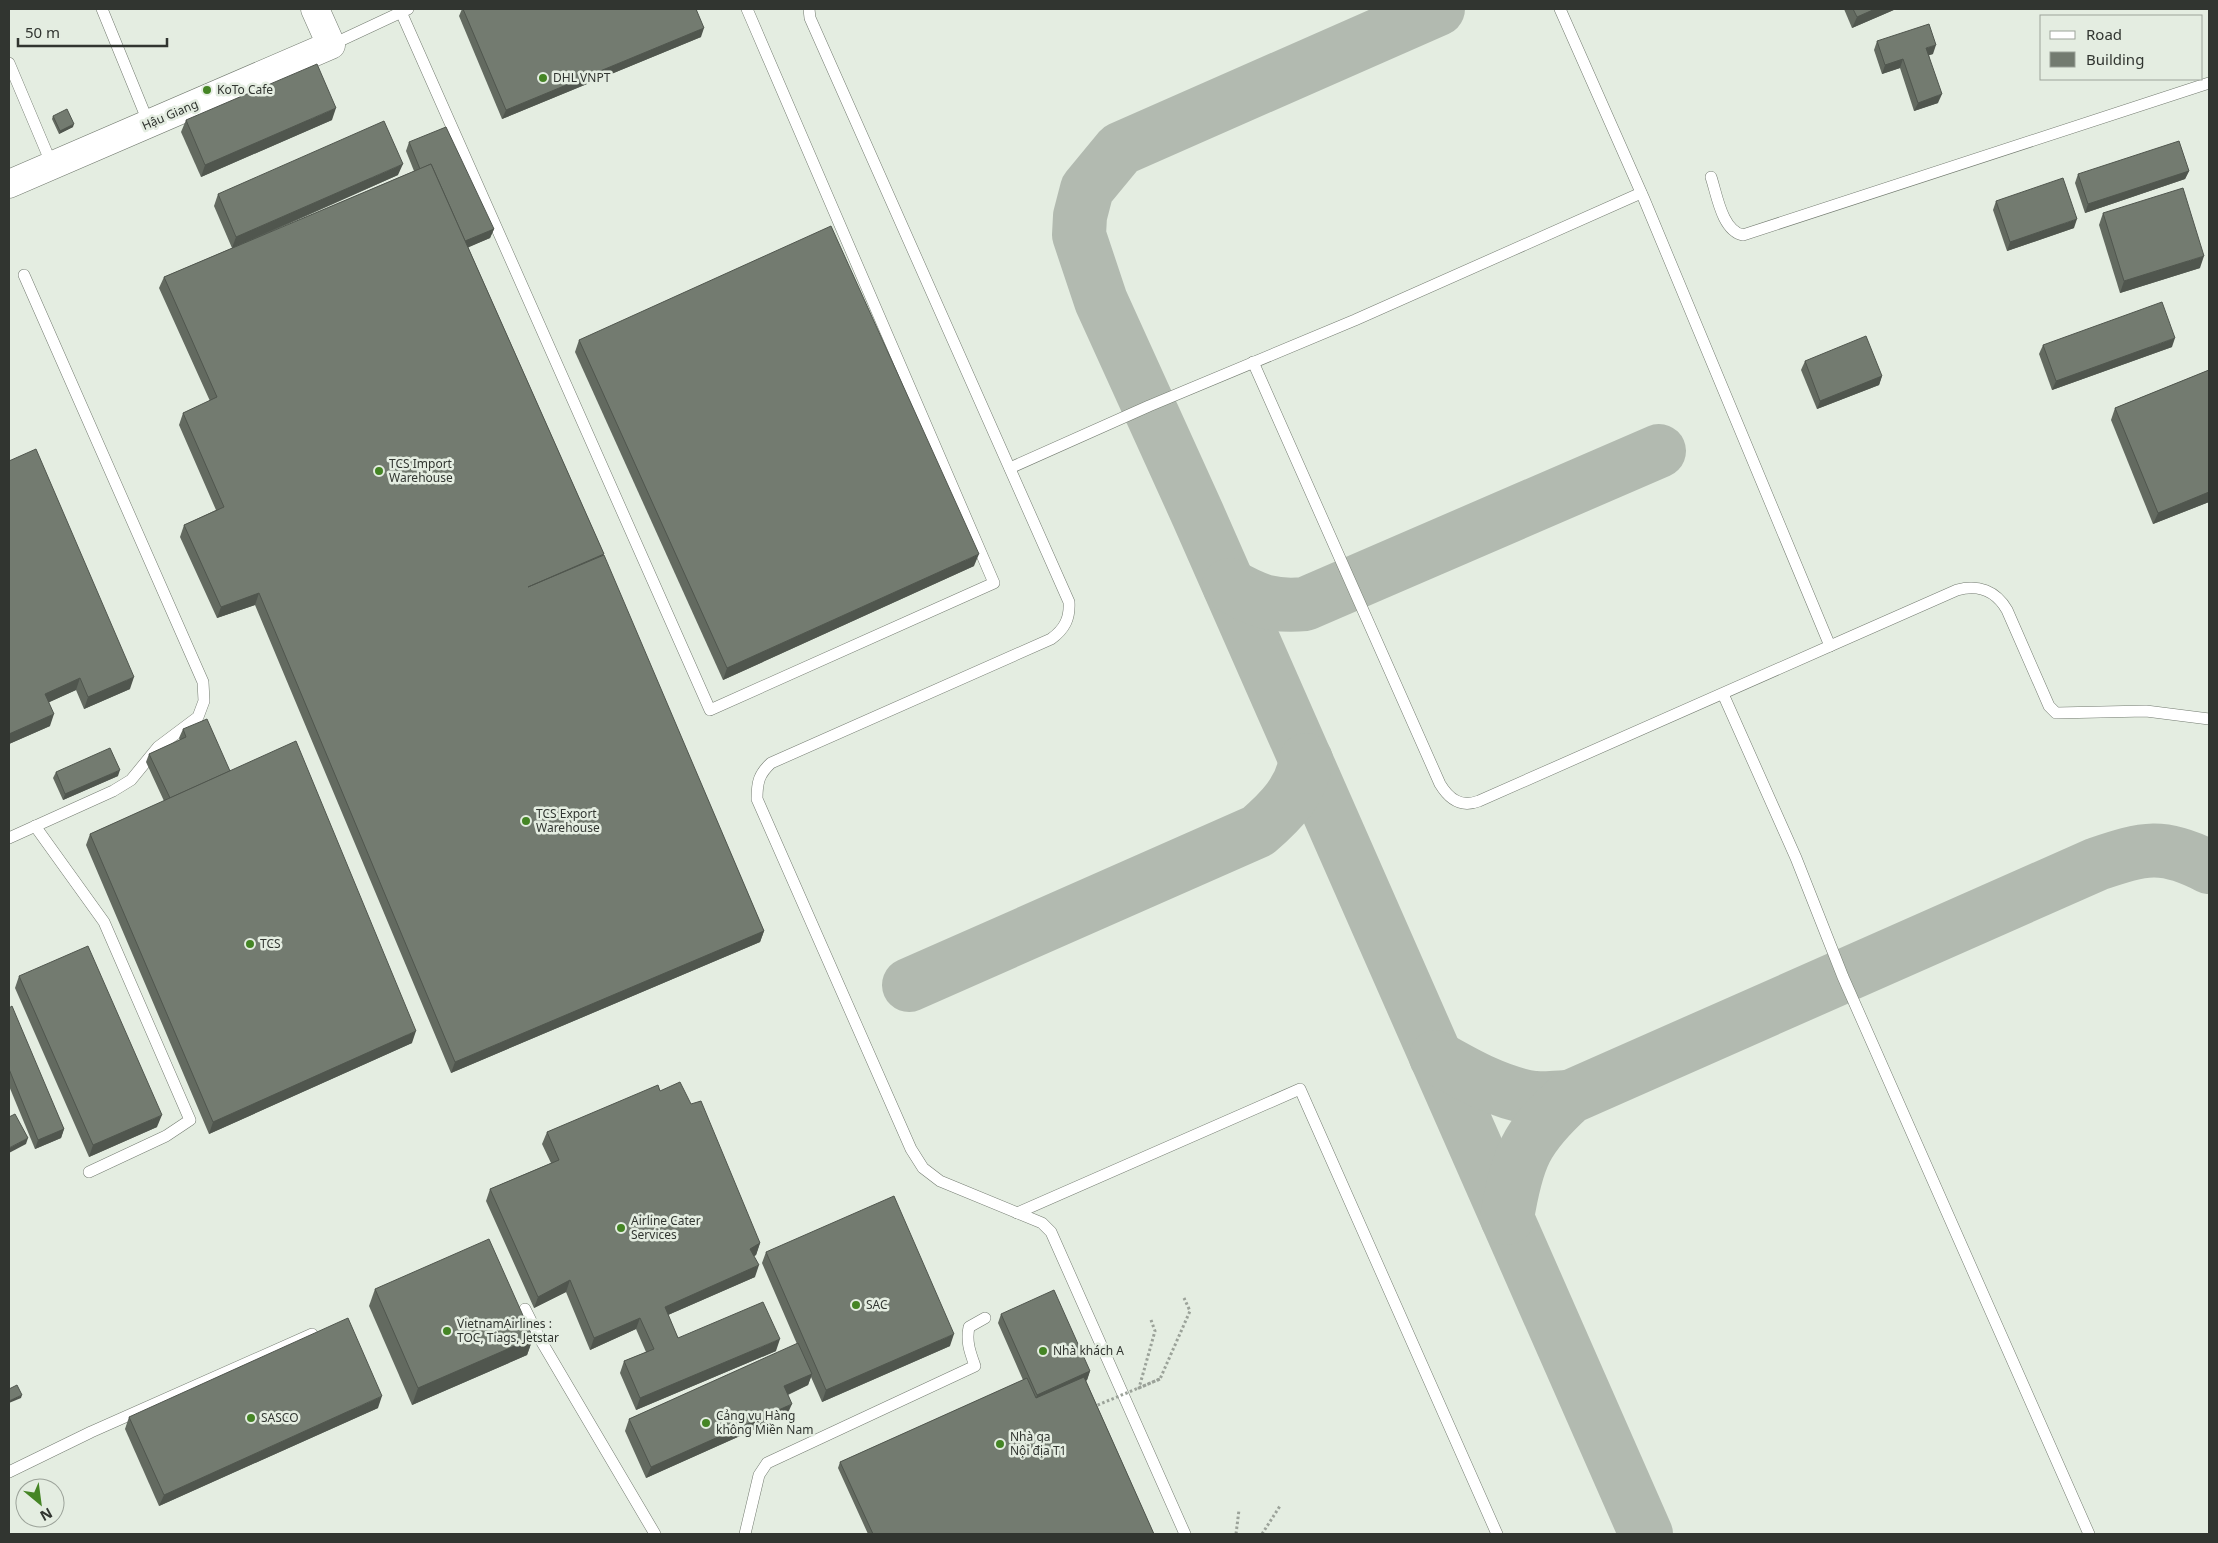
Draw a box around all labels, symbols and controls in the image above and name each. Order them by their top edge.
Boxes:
scale bar [18,15,166,47]
legend [2040,15,2203,80]
text: 50 m [25,22,60,42]
text: Road [2086,24,2122,44]
text: Building [2086,49,2144,69]
place label: DHL VNPT [553,69,611,86]
marker: DHL VNPT [537,72,549,84]
place label: KoTo Cafe [217,81,273,98]
marker: KoTo Cafe [201,84,213,96]
street label: Hậu Giang [139,95,201,134]
place label: TCS Import Warehouse [389,455,453,486]
marker: TCS Import Warehouse [373,465,385,477]
place label: TCS Export Warehouse [536,805,600,836]
marker: TCS Export Warehouse [520,815,532,827]
place label: TCS [260,935,281,952]
marker: TCS [244,938,256,950]
place label: Airline Cater Services [631,1212,701,1243]
marker: Airline Cater Services [615,1222,627,1234]
place label: SAC [866,1296,888,1313]
marker: SAC [850,1299,862,1311]
place label: VietnamAirlines : TOC, Tiags, Jetstar [457,1315,559,1346]
marker: VietnamAirlines : TOC, Tiags, Jetstar [441,1325,453,1337]
place label: Nhà khách A [1053,1342,1124,1359]
marker: Nhà khách A [1037,1345,1049,1357]
place label: Cảng vụ Hàng không Miền Nam [716,1407,813,1438]
place label: SASCO [261,1409,299,1426]
marker: SASCO [245,1412,257,1424]
marker: Cảng vụ Hàng không Miền Nam [700,1417,712,1429]
place label: Nhà ga Nội địa T1 [1010,1428,1067,1459]
marker: Nhà ga Nội địa T1 [994,1438,1006,1450]
north arrow [15,1478,65,1528]
text: N [37,1504,56,1526]

